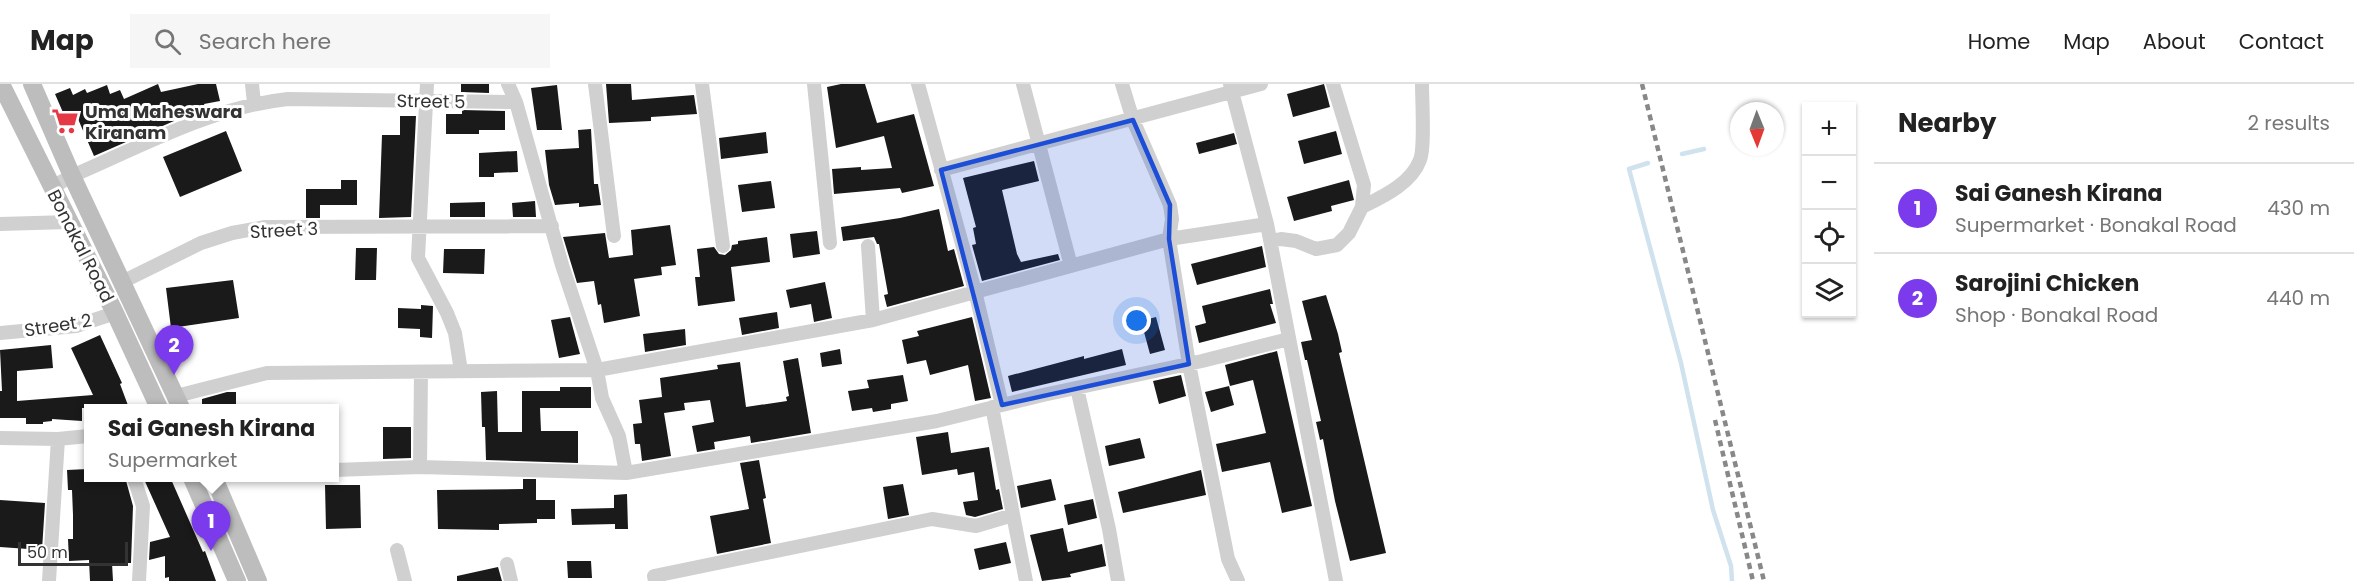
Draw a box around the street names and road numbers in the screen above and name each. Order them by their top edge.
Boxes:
street label: Street 5 [396,88,466,114]
street label: Bonakal Road [42,185,120,307]
street label: Street 3 [249,216,319,244]
street label: Street 2 [23,307,93,343]

